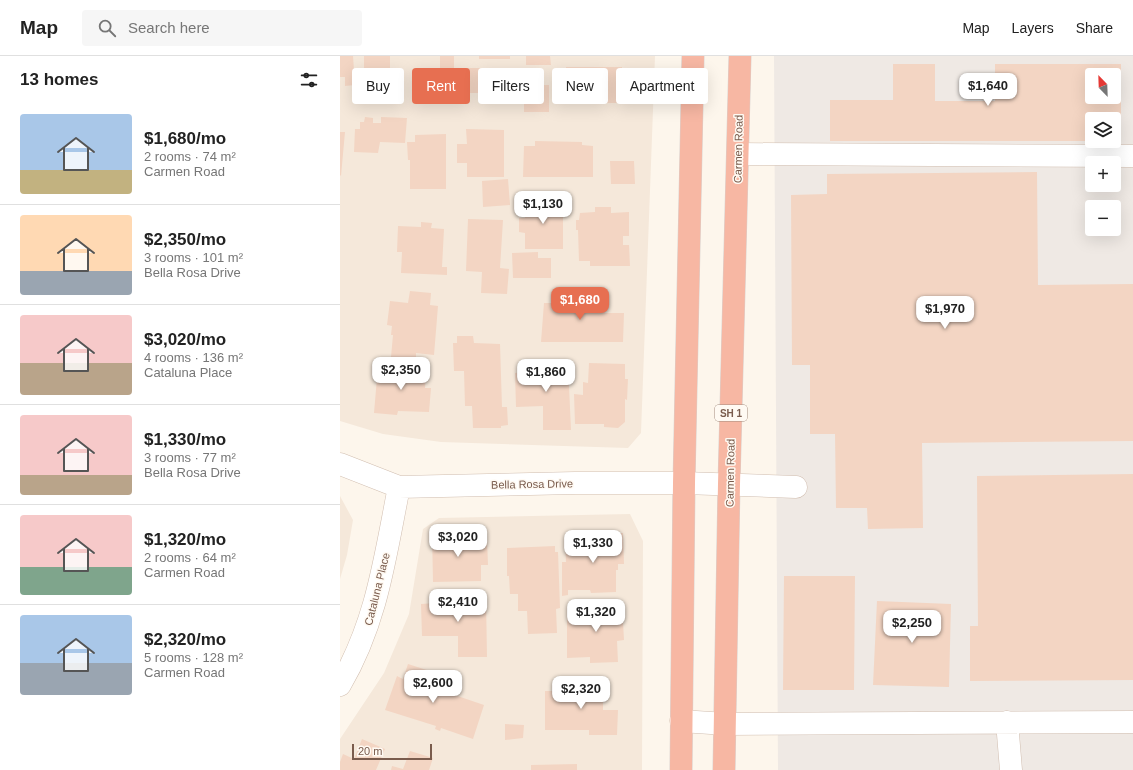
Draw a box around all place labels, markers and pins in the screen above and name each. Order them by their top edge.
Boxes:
pin: $1,640 [955,73,1021,107]
pin: $1,130 [510,191,576,225]
pin: $1,680 [547,287,613,321]
pin: $1,970 [912,296,978,330]
pin: $2,350 [368,357,434,391]
pin: $1,860 [513,359,579,393]
pin: $3,020 [425,524,491,558]
pin: $1,330 [560,530,626,564]
pin: $2,410 [425,589,491,623]
pin: $1,320 [563,599,629,633]
pin: $2,250 [879,610,945,644]
pin: $2,600 [400,670,466,704]
pin: $2,320 [548,676,614,710]

